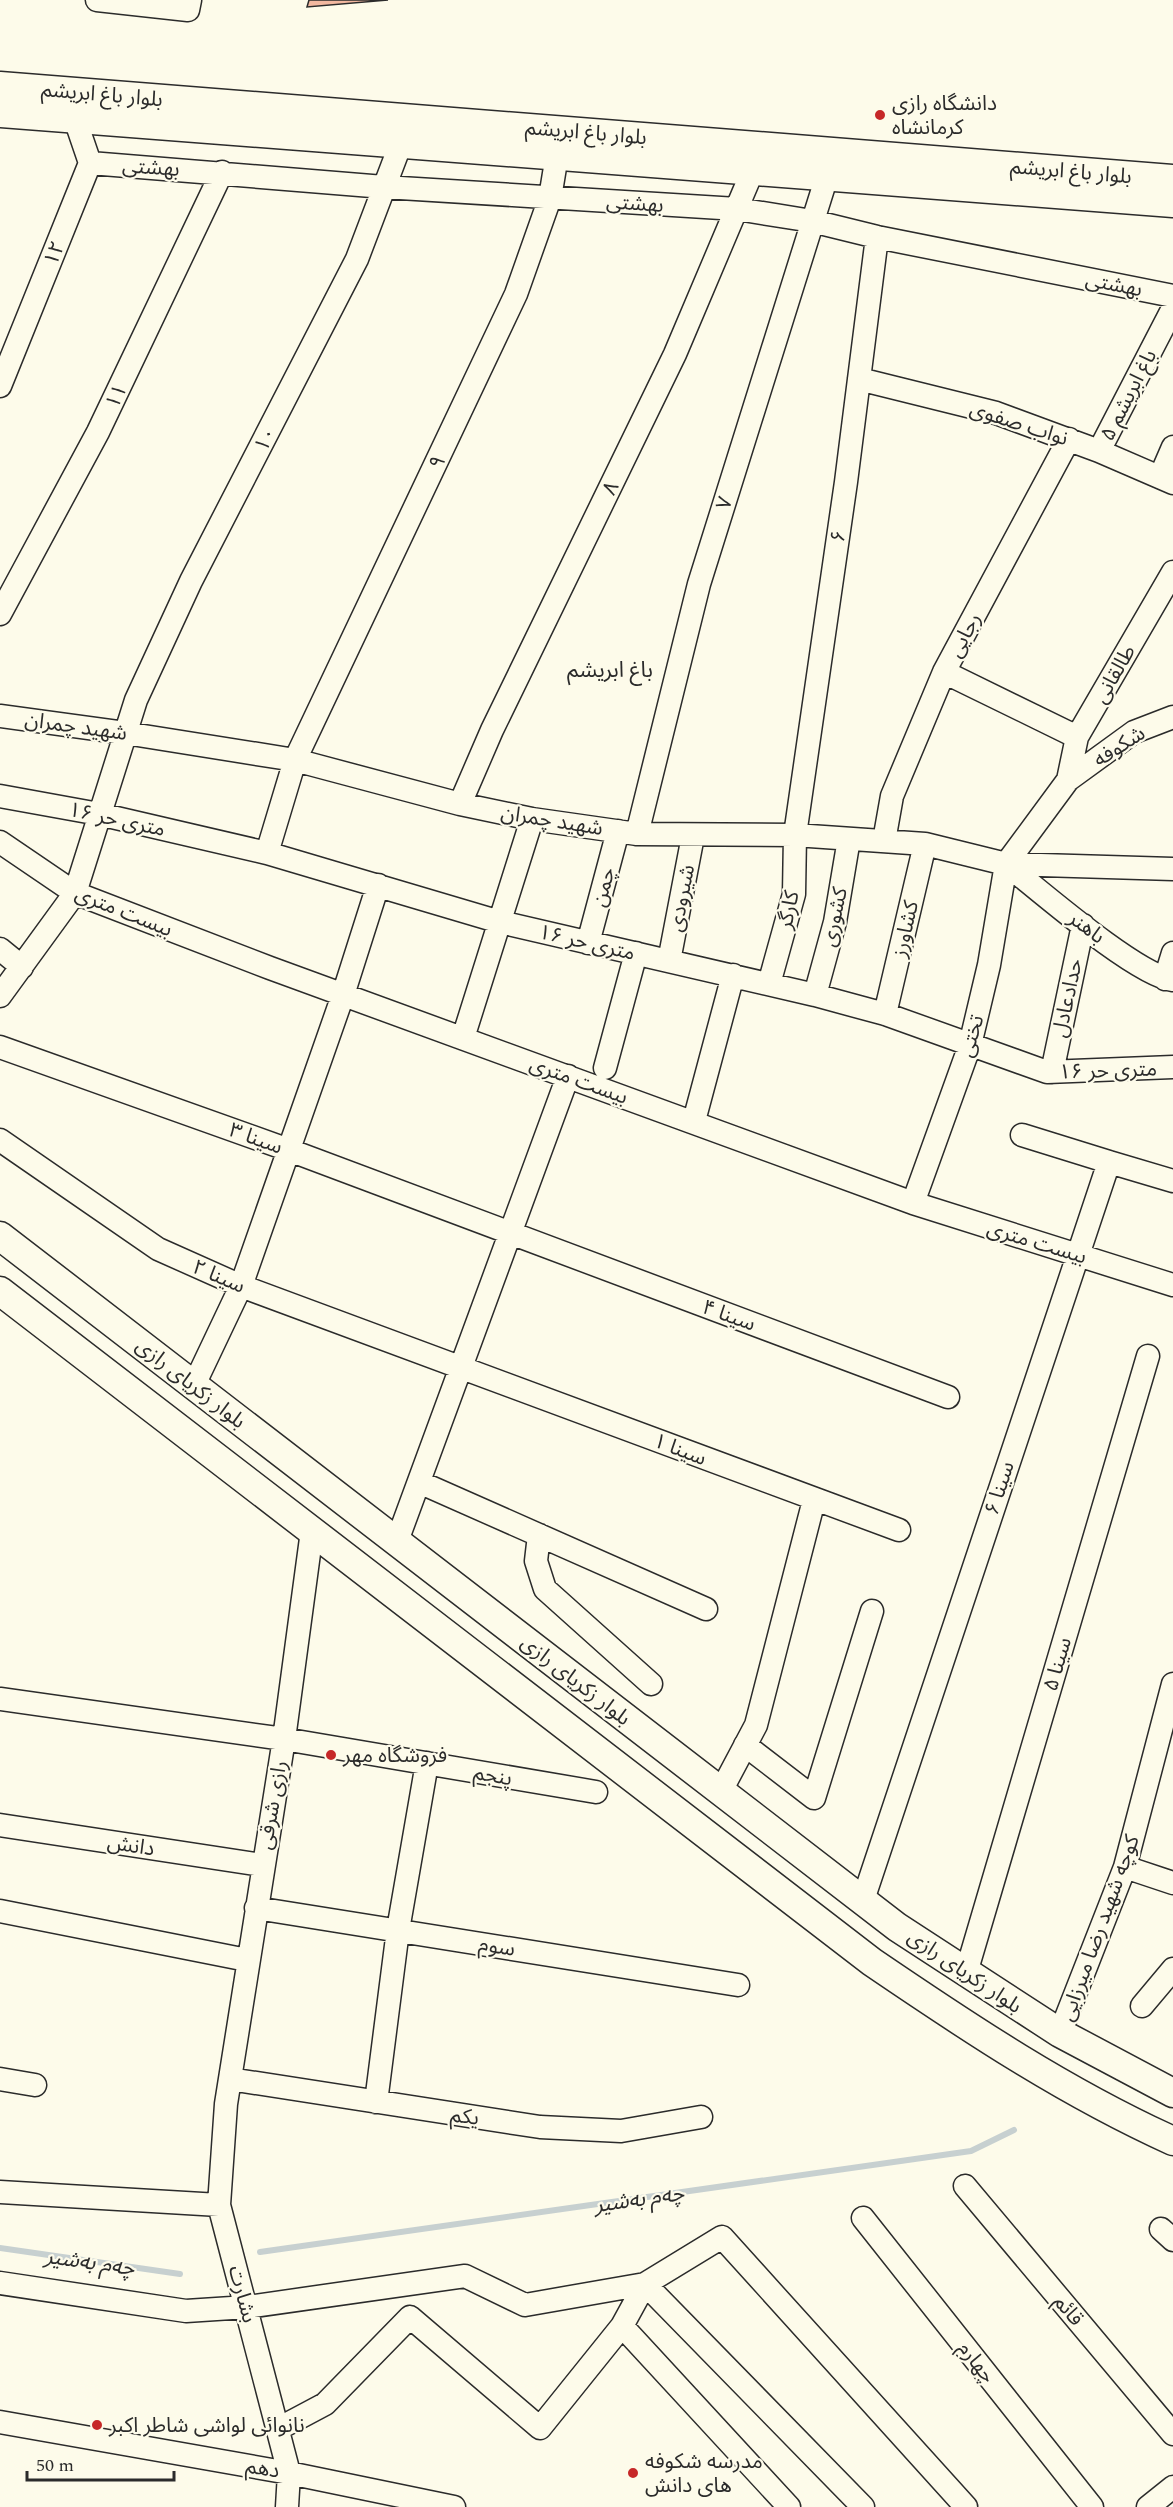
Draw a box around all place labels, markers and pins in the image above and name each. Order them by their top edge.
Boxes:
place label: دانشگاه رازی کرمانشاه [892,88,997,144]
marker: دانشگاه رازی کرمانشاه [873,108,887,122]
place label: فروشگاه مهر [342,1740,447,1772]
marker: فروشگاه مهر [324,1748,338,1762]
place label: نانوائی لواشی شاطر اکبر [108,2410,305,2442]
marker: نانوائی لواشی شاطر اکبر [90,2418,104,2432]
place label: مدرسه شکوفه های دانش [645,2446,763,2502]
marker: مدرسه شکوفه های دانش [626,2466,640,2480]

